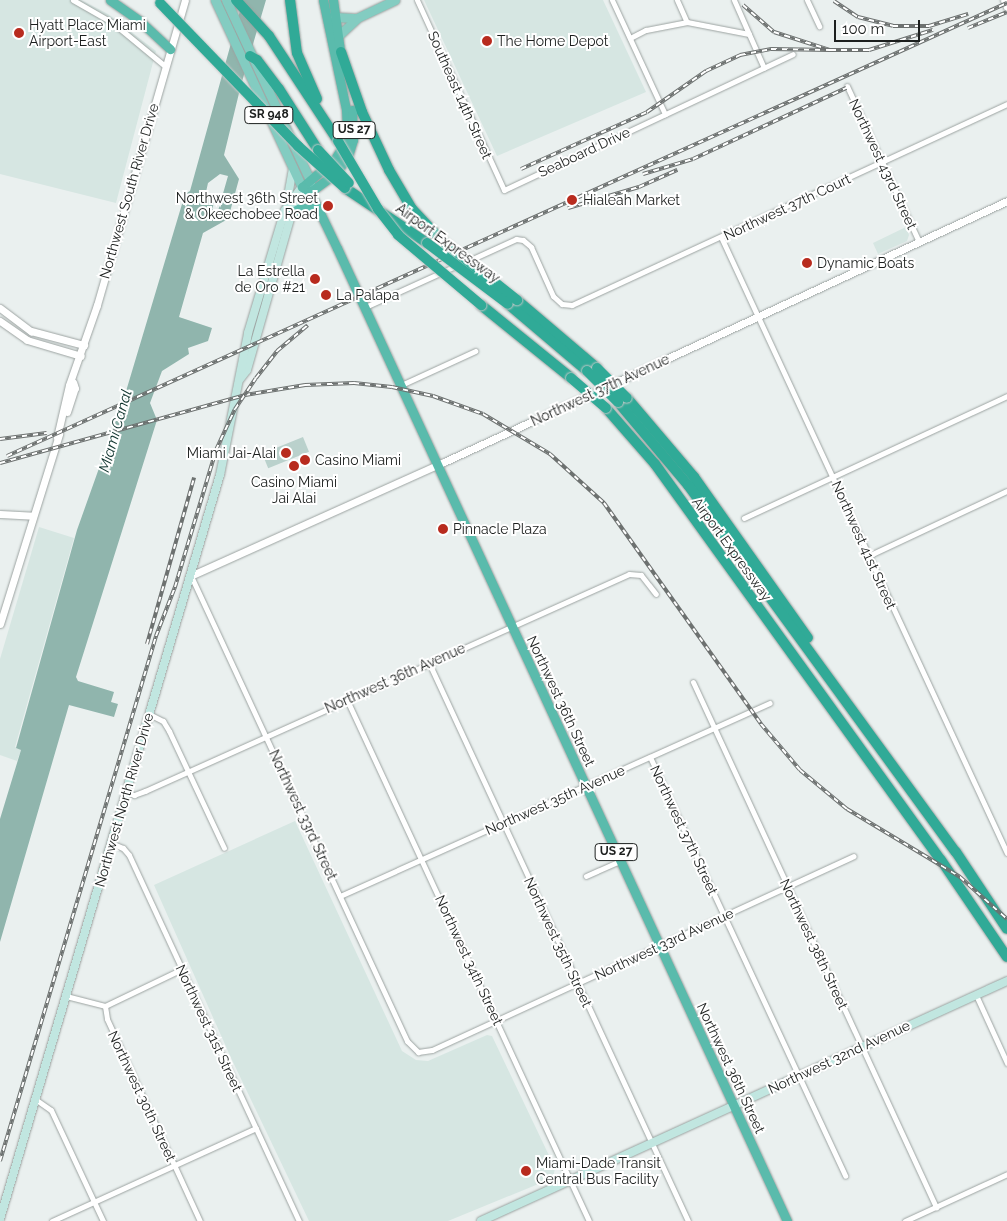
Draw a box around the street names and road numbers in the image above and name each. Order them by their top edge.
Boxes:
street label: Southeast 14th Street [424,29,496,161]
street label: Northwest 43rd Street [845,96,921,232]
street label: Northwest South River Drive [96,101,162,281]
road number: SR 948 [244,106,294,124]
road number: US 27 [332,120,376,140]
street label: Seaboard Drive [535,123,633,181]
street label: Northwest 37th Court [721,170,853,244]
street label: Airport Expressway [393,200,503,286]
street label: Northwest 37th Avenue [528,350,672,430]
street label: Northwest 41st Street [828,478,900,612]
street label: Airport Expressway [689,494,775,604]
street label: Northwest 36th Street [523,633,599,769]
street label: Northwest 36th Avenue [322,639,468,717]
street label: Northwest North River Drive [91,711,157,889]
street label: Northwest 33rd Street [265,747,341,883]
street label: Northwest 35th Avenue [482,761,628,839]
street label: Northwest 37th Street [647,763,721,897]
road number: US 27 [594,842,638,862]
street label: Northwest 35th Street [521,874,595,1010]
street label: Northwest 38th Street [776,876,852,1012]
street label: Northwest 34th Street [432,892,506,1028]
street label: Northwest 33rd Avenue [592,904,736,984]
street label: Northwest 31st Street [172,962,246,1094]
street label: Northwest 36th Street [693,1000,769,1136]
street label: Northwest 32nd Avenue [765,1017,913,1097]
street label: Northwest 30th Street [104,1028,180,1164]

